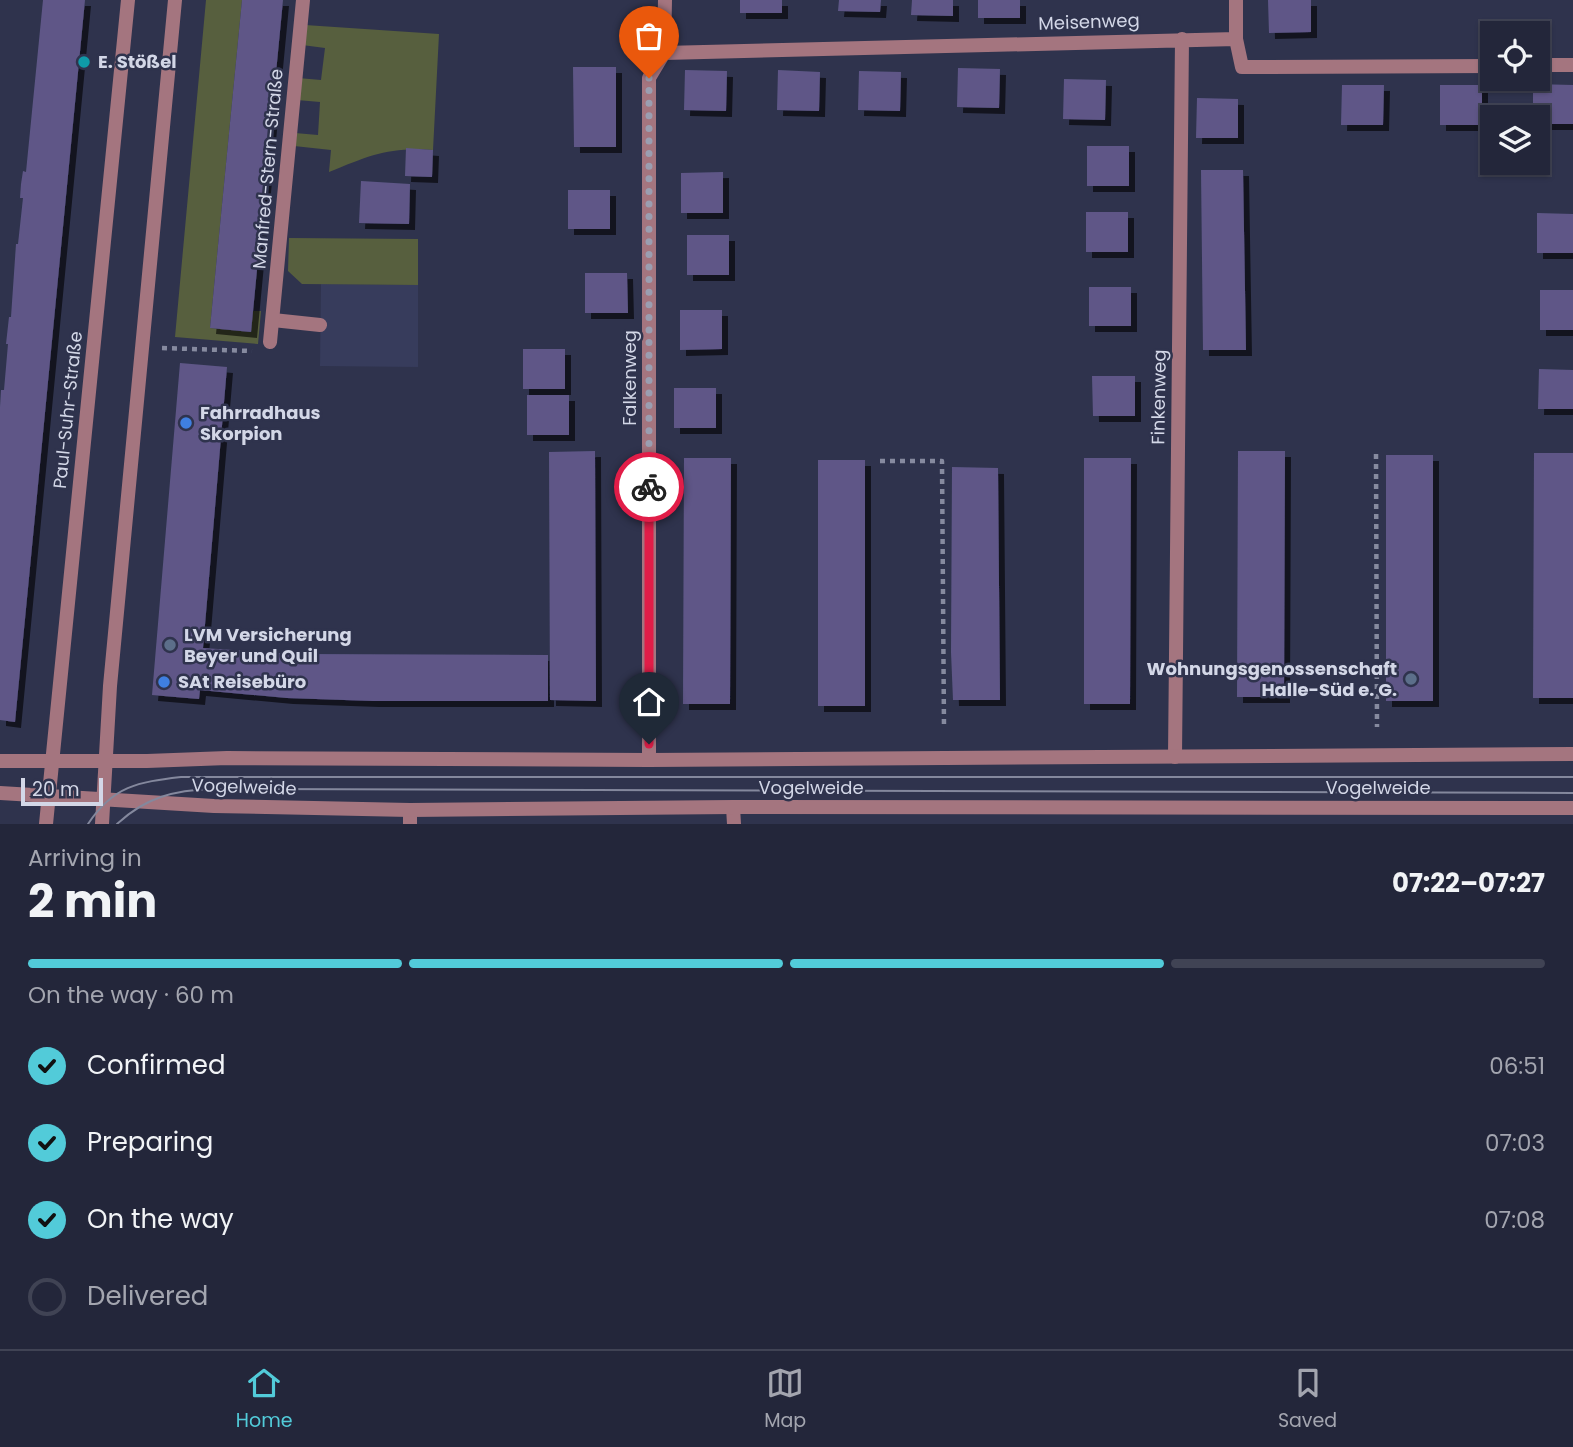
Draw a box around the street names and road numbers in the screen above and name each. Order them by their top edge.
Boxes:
street label: Meisenweg [1038,7,1140,36]
street label: Manfred-Stern-Straße [246,68,289,270]
street label: Paul-Suhr-Straße [47,330,88,490]
street label: Falkenweg [617,330,642,426]
street label: Finkenweg [1145,349,1172,445]
street label: Vogelweide [191,772,297,801]
street label: Vogelweide [758,775,864,800]
street label: Vogelweide [1325,775,1431,800]

